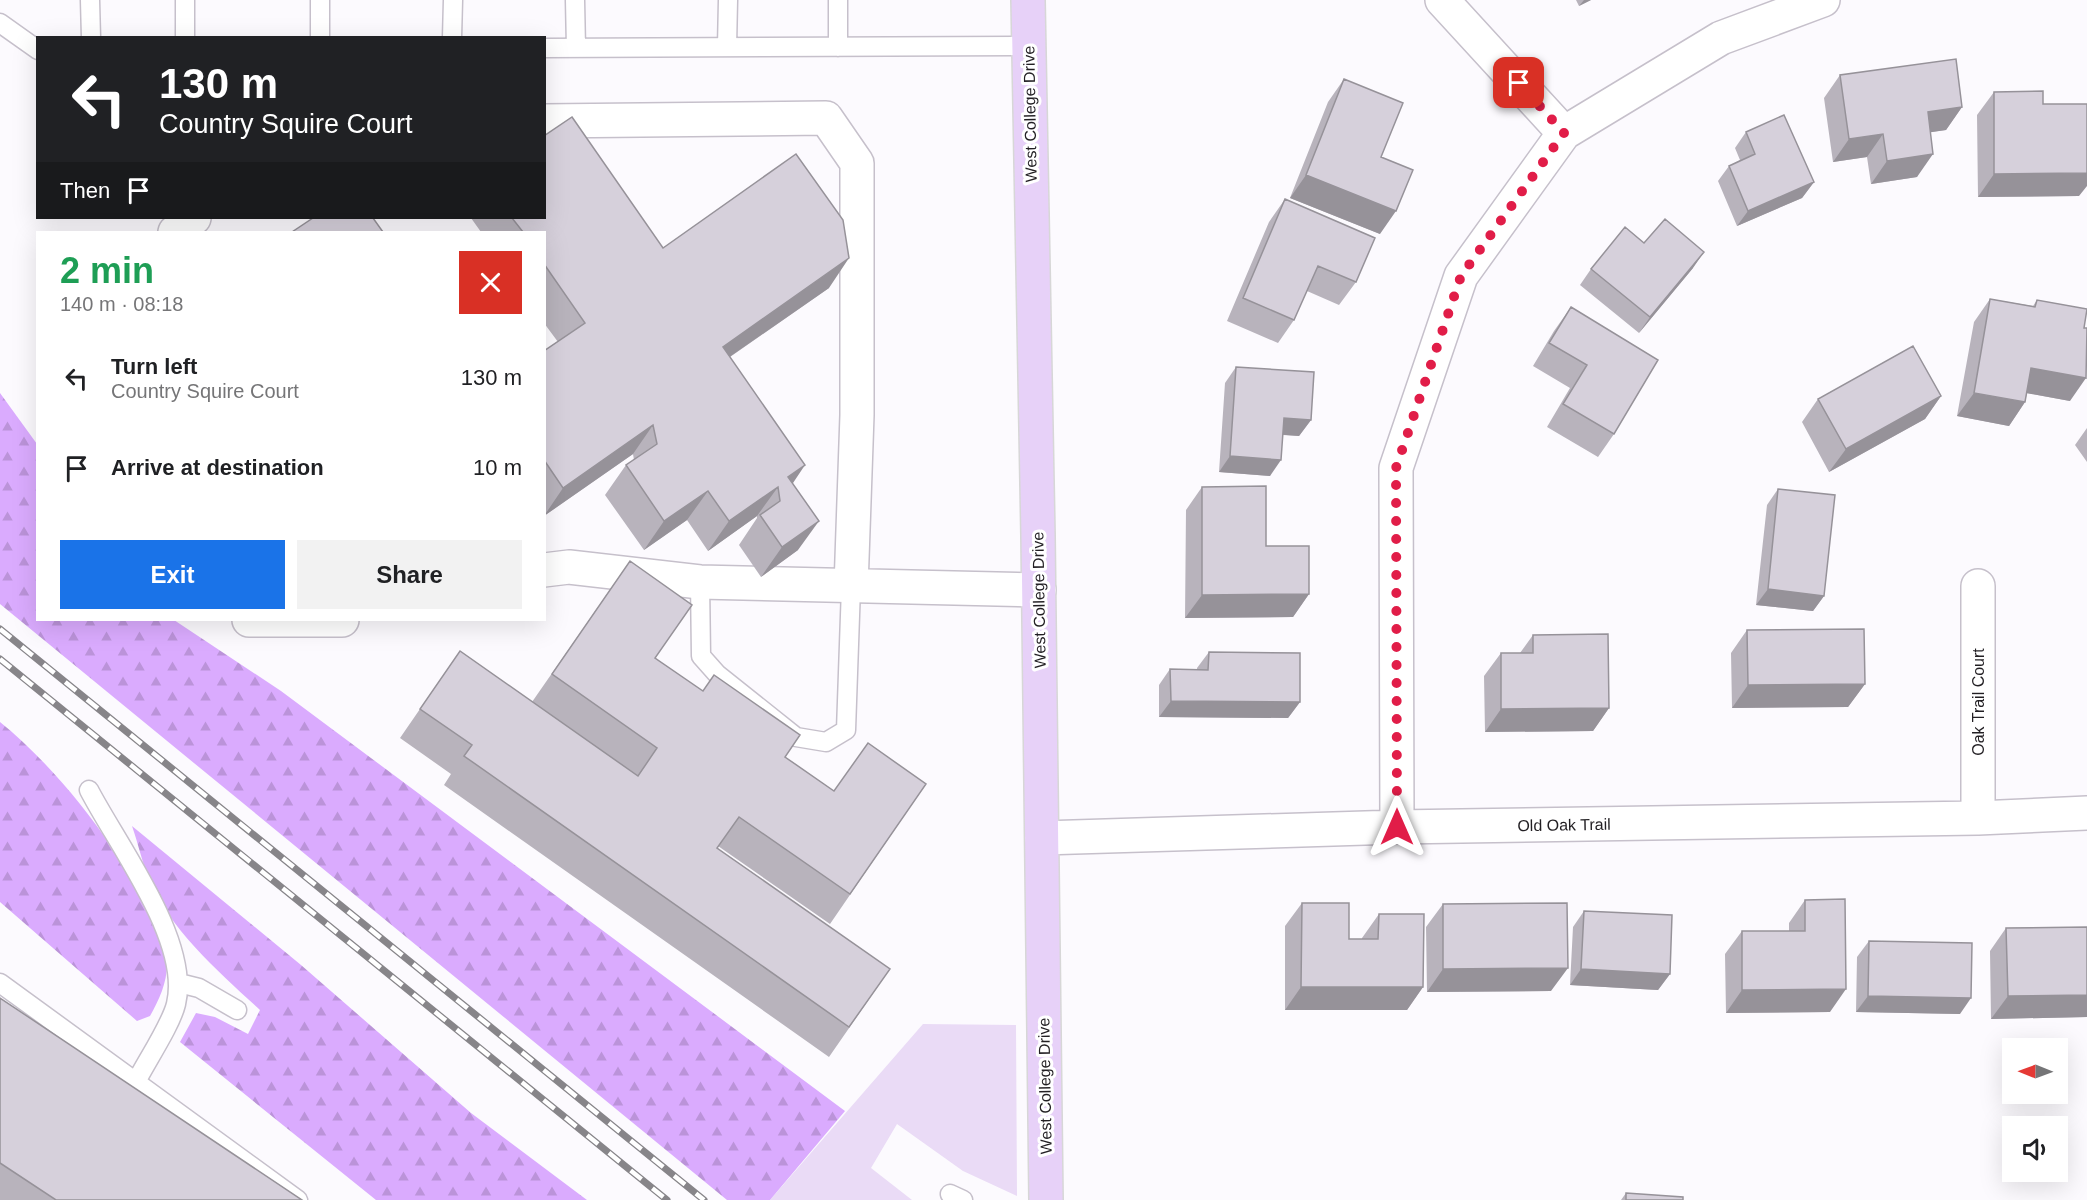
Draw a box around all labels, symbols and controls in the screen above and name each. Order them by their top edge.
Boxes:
street label: West College Drive [1020,45,1040,182]
pin [1493,57,1544,108]
icon: left [60,60,138,138]
text: 130 m [159,60,278,107]
icon: arrive [1502,66,1535,99]
text: Country Squire Court [159,109,413,139]
icon: arrive [122,174,155,207]
text: Then [60,178,110,203]
text: 2 min [60,250,154,291]
button: close [459,251,522,314]
text: 140 m · 08:18 [60,293,183,315]
text: Turn left [111,354,197,379]
icon: left [60,362,93,395]
text: 130 m [461,365,522,390]
text: Country Squire Court [111,380,299,402]
icon: arrive [60,452,93,485]
text: Arrive at destination [111,455,324,480]
text: 10 m [473,455,522,480]
street label: West College Drive [1029,531,1049,668]
button: Exit [60,540,285,609]
button: Share [297,540,522,609]
street label: Oak Trail Court [1970,648,1987,756]
position arrow [1365,795,1429,859]
street label: Old Oak Trail [1517,816,1611,834]
street label: West College Drive [1035,1017,1055,1154]
north arrow [2002,1038,2068,1104]
map controls [2002,1038,2068,1182]
button: sound [2002,1116,2068,1182]

